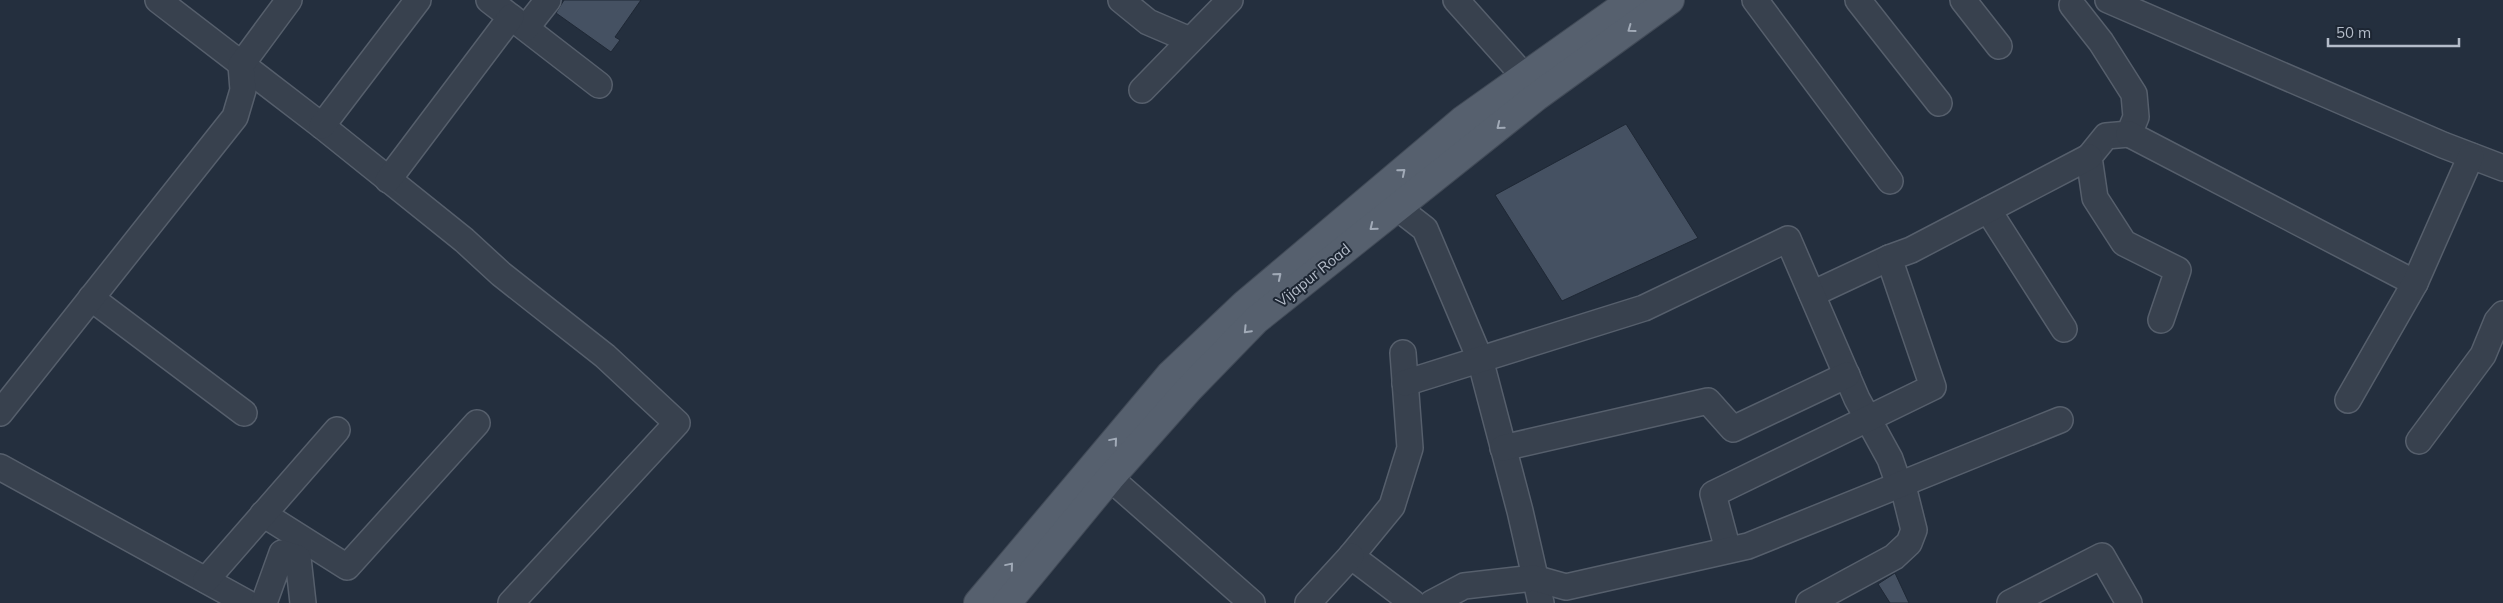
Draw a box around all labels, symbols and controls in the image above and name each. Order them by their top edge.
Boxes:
scale bar [2328,15,2459,47]
one-way arrow [1628,23,1637,31]
text: 50 m [2336,23,2371,42]
one-way arrow [1497,120,1506,128]
one-way arrow [1396,169,1405,177]
one-way arrow [1370,221,1379,229]
street label: Vijapur Road [1272,239,1354,311]
one-way arrow [1272,273,1281,282]
one-way arrow [1244,324,1253,333]
one-way arrow [1109,438,1118,447]
one-way arrow [1004,562,1013,571]

